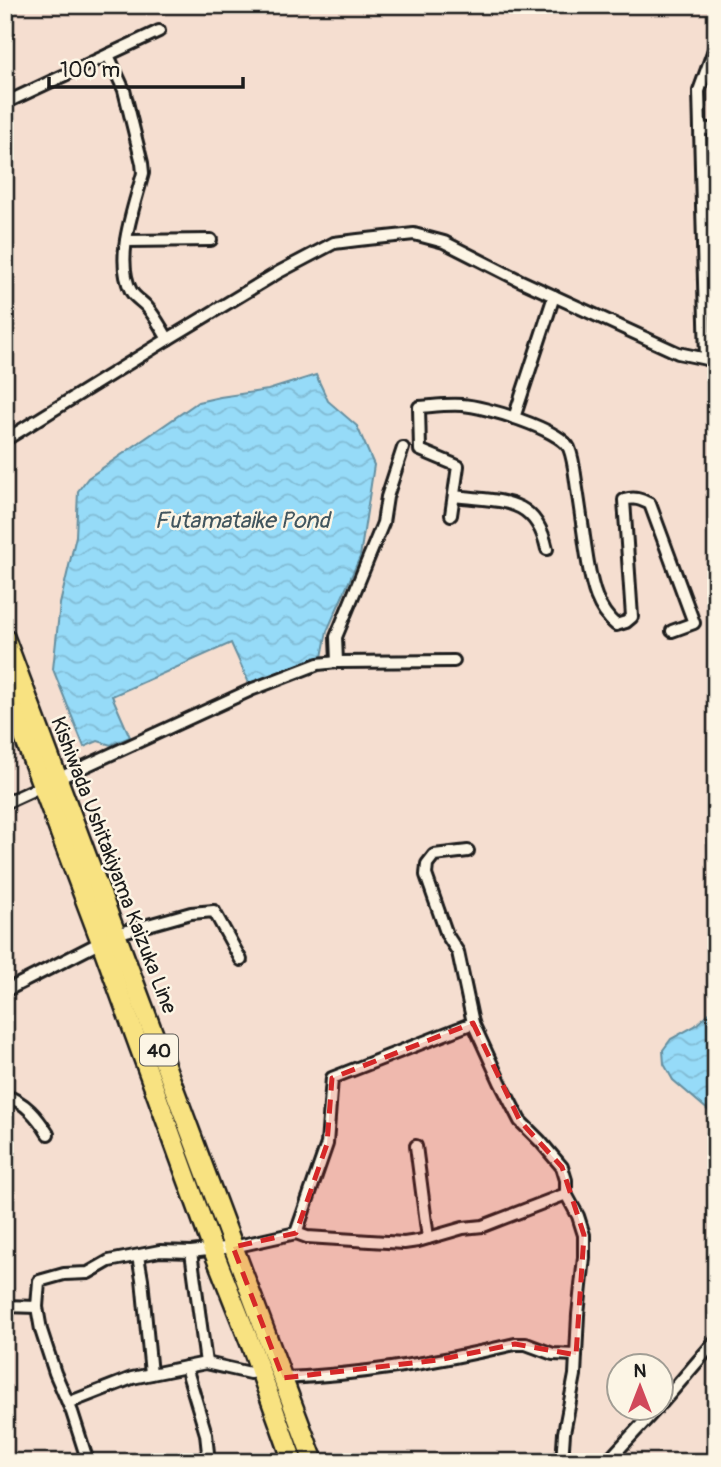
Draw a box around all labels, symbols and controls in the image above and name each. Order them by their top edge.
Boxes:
scale bar [49,46,243,90]
text: 100 m [60,57,120,84]
water label: Futamataike Pond [155,506,332,535]
street label: Kishiwada Ushitakiyama Kaizuka Line [44,713,183,1018]
road number: 40 [140,1034,178,1066]
north arrow [606,1352,676,1422]
text: N [634,1359,647,1383]

